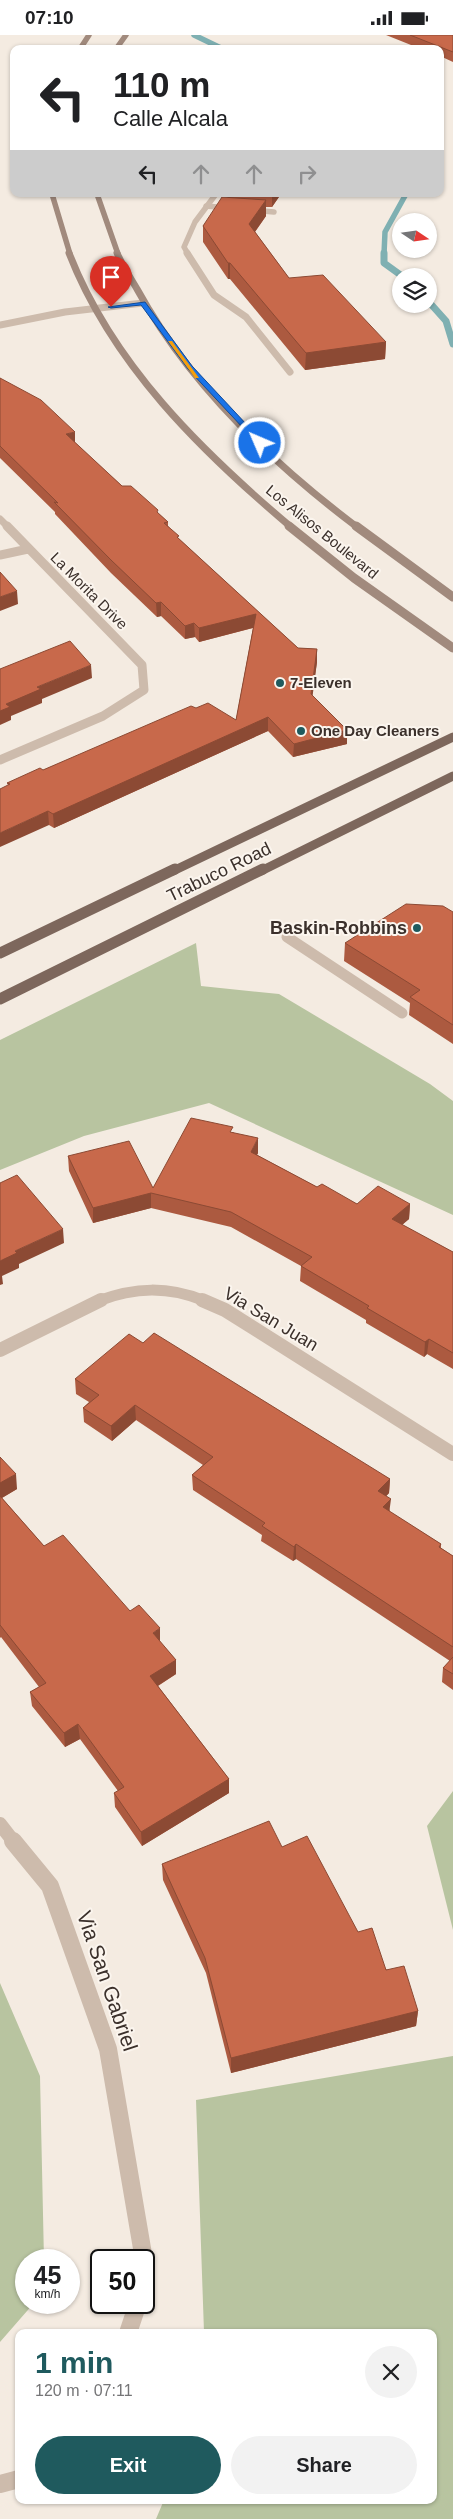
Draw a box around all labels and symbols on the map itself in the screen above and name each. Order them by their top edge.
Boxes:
north arrow [392,213,438,257]
pin [90,256,132,307]
position arrow [233,416,285,468]
street label: Los Alisos Boulevard [263,481,382,582]
street label: La Morita Drive [47,549,131,633]
place label: 7-Eleven [290,674,352,691]
marker: 7-Eleven [274,677,286,689]
place label: One Day Cleaners [311,722,439,739]
marker: One Day Cleaners [295,725,307,737]
street label: Trabuco Road [164,838,274,906]
place label: Baskin-Robbins [270,918,407,938]
marker: Baskin-Robbins [411,922,423,934]
street label: Via San Juan [220,1283,322,1355]
street label: Via San Gabriel [73,1908,142,2054]
speed limit sign: 50 [90,2249,155,2314]

